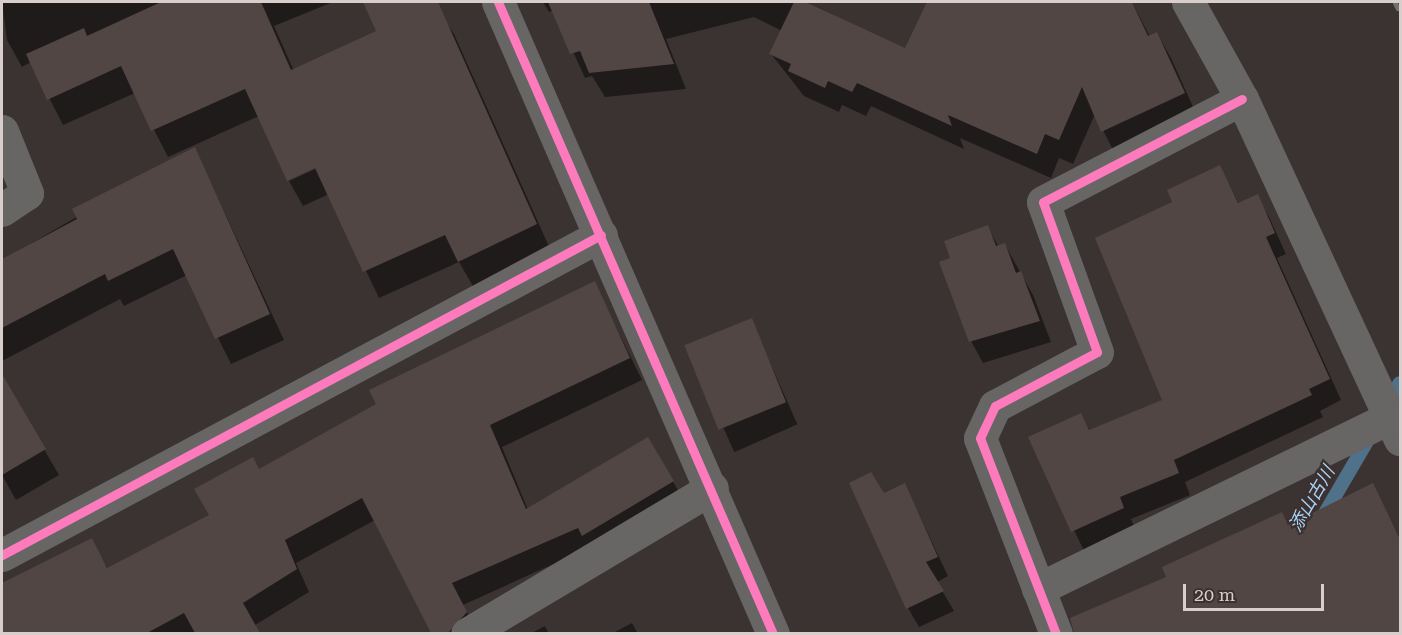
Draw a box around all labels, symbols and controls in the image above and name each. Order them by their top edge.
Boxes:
water label: 添山古川 [1285,462,1339,536]
scale bar [1186,572,1327,610]
text: 20 m [1194,584,1235,605]

